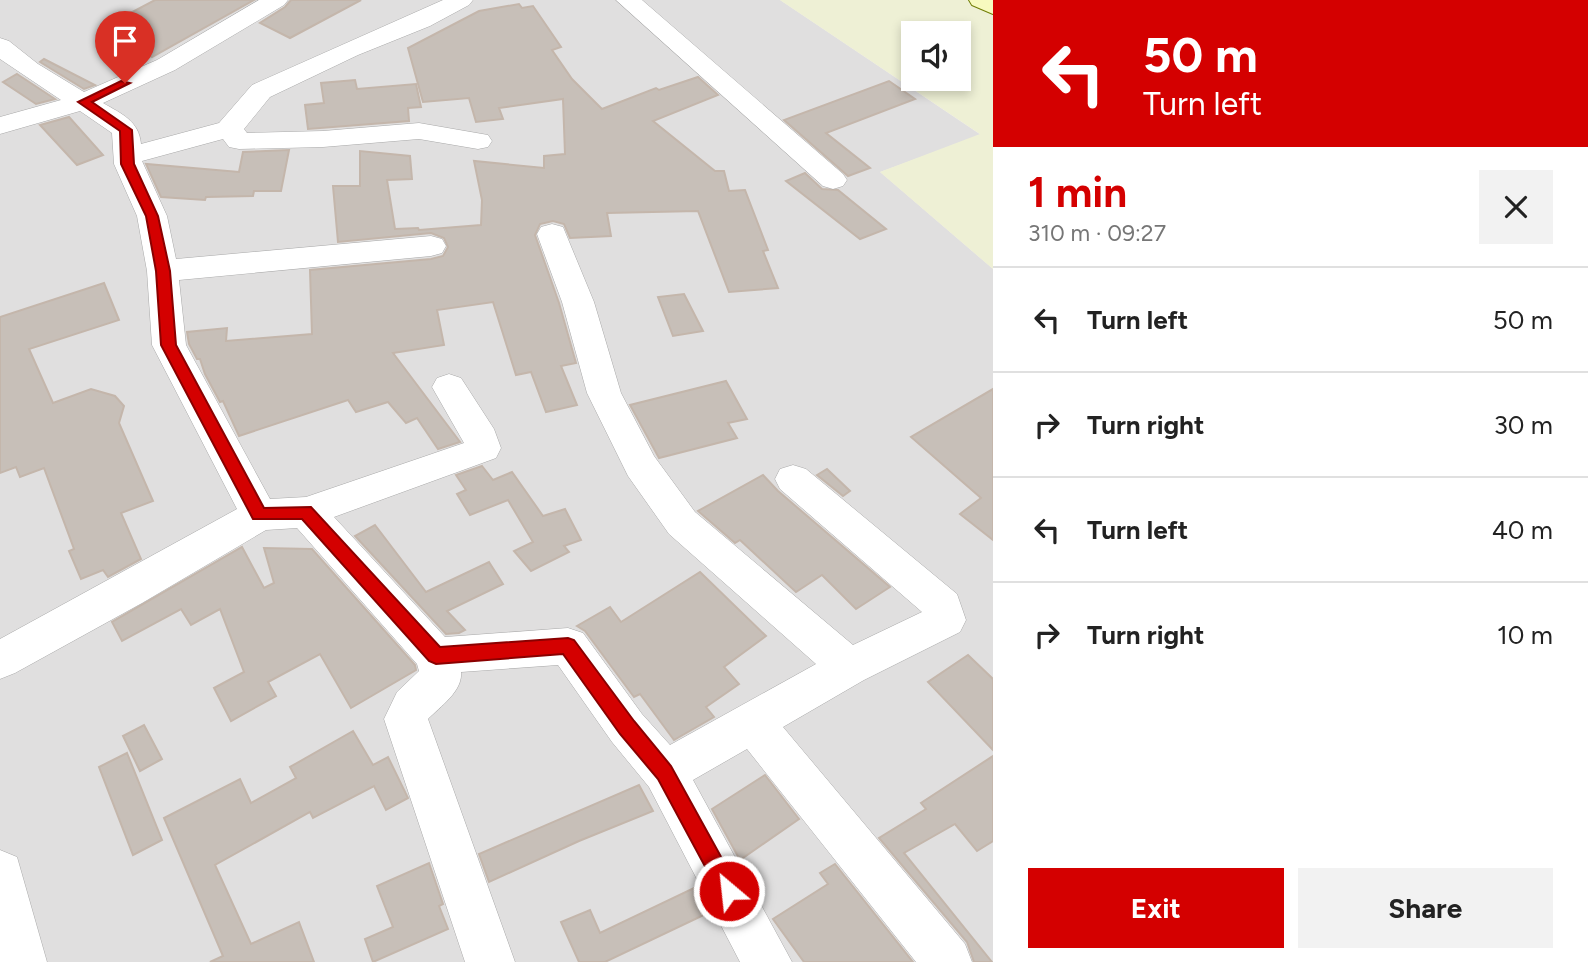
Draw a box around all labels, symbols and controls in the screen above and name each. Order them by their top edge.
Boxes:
pin [95,11,155,83]
map controls [901,21,971,91]
button: sound [901,21,971,91]
icon: arrive [106,22,144,60]
text: 50 m [1143,25,1258,84]
icon: left [1028,28,1119,119]
text: Turn left [1143,85,1262,123]
text: 1 min [1028,167,1127,218]
button: close [1479,170,1553,244]
text: 310 m · 09:27 [1028,219,1166,247]
icon: left [1028,301,1066,339]
text: Turn left [1087,304,1188,336]
text: 50 m [1493,304,1553,336]
icon: right [1028,406,1066,444]
text: Turn right [1087,409,1204,441]
text: 30 m [1494,409,1553,441]
icon: left [1028,511,1066,549]
text: Turn left [1087,514,1188,546]
text: 40 m [1492,514,1553,546]
icon: right [1028,616,1066,654]
text: Turn right [1087,619,1204,651]
text: 10 m [1497,619,1553,651]
position arrow [692,854,766,928]
button: Exit [1028,868,1284,948]
button: Share [1298,868,1553,948]

